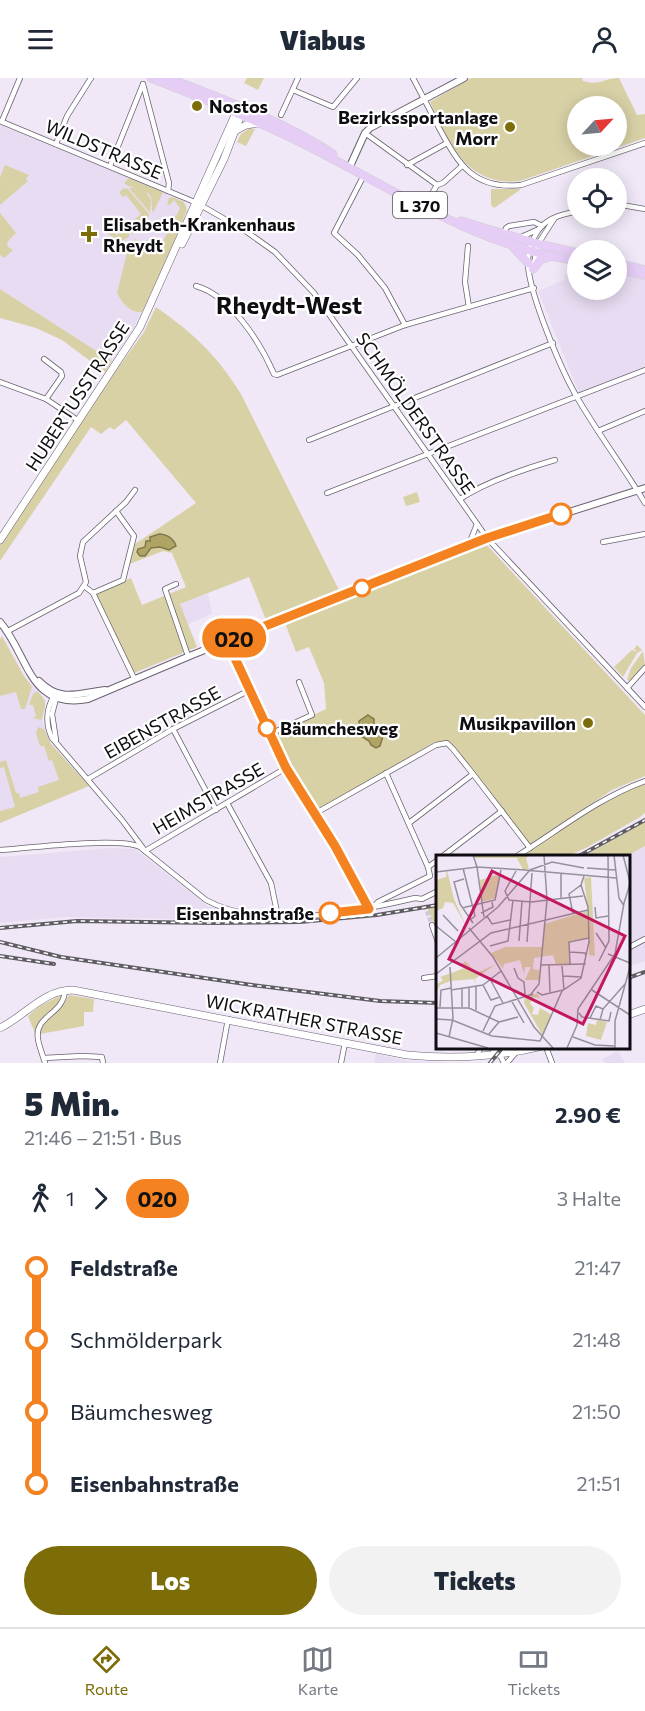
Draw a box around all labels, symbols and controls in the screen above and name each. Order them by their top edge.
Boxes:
icon: menu [24,23,57,56]
text: Viabus [280,23,365,56]
icon: person [588,23,621,56]
place label: Nostos [209,95,268,117]
north arrow [567,96,627,156]
map controls [567,96,627,300]
marker: Nostos [190,99,204,113]
place label: Bezirkssportanlage Morr [338,106,499,149]
street label: WILDSTRASSE [42,114,166,184]
marker: Bezirkssportanlage Morr [503,120,517,134]
button: locate [567,168,627,228]
road number: L 370 [393,192,447,218]
place label: Elisabeth-Krankenhaus Rheydt [103,213,295,256]
marker: Elisabeth-Krankenhaus Rheydt [80,225,98,243]
button: layers [567,240,627,300]
district label: Rheydt-West [216,290,362,319]
street label: HUBERTUSSTRASSE [20,317,134,475]
street label: SCHMÖLDERSTRASSE [352,328,480,498]
unlabelled marker [550,503,572,525]
unlabelled marker [353,579,371,597]
line badge: 020 [200,618,268,658]
text: 020 [214,626,254,651]
street label: EIBENSTRASSE [100,681,224,763]
place label: Musikpavillon [459,712,576,734]
marker: Musikpavillon [581,716,595,730]
place label: Bäumchesweg [280,717,398,739]
marker: Bäumchesweg [258,719,276,737]
street label: HEIMSTRASSE [149,757,267,839]
inset map [436,855,630,1048]
place label: Eisenbahnstraße [176,902,314,924]
marker: Eisenbahnstraße [319,902,341,924]
street label: WICKRATHER STRASSE [204,989,404,1049]
text: 5 Min. [24,1082,120,1123]
text: 2.90 € [555,1101,621,1128]
text: 21:46 – 21:51 · Bus [24,1125,182,1149]
icon: walk [24,1182,57,1215]
icon: forward [84,1182,117,1215]
text: 1 [66,1186,75,1210]
text: 020 [138,1186,177,1211]
text: 3 Halte [557,1186,621,1210]
text: Feldstraße [70,1254,178,1281]
text: 21:47 [574,1255,621,1279]
text: Schmölderpark [70,1326,223,1353]
text: 21:48 [573,1327,621,1351]
text: Bäumchesweg [70,1398,213,1425]
text: 21:50 [572,1399,621,1423]
text: Eisenbahnstraße [70,1470,239,1497]
text: 21:51 [577,1471,621,1495]
button: Los [24,1546,317,1615]
button: Tickets [329,1546,621,1615]
tab: Route [85,1643,128,1698]
tab: Karte [298,1643,338,1698]
tab: Tickets [508,1643,560,1698]

